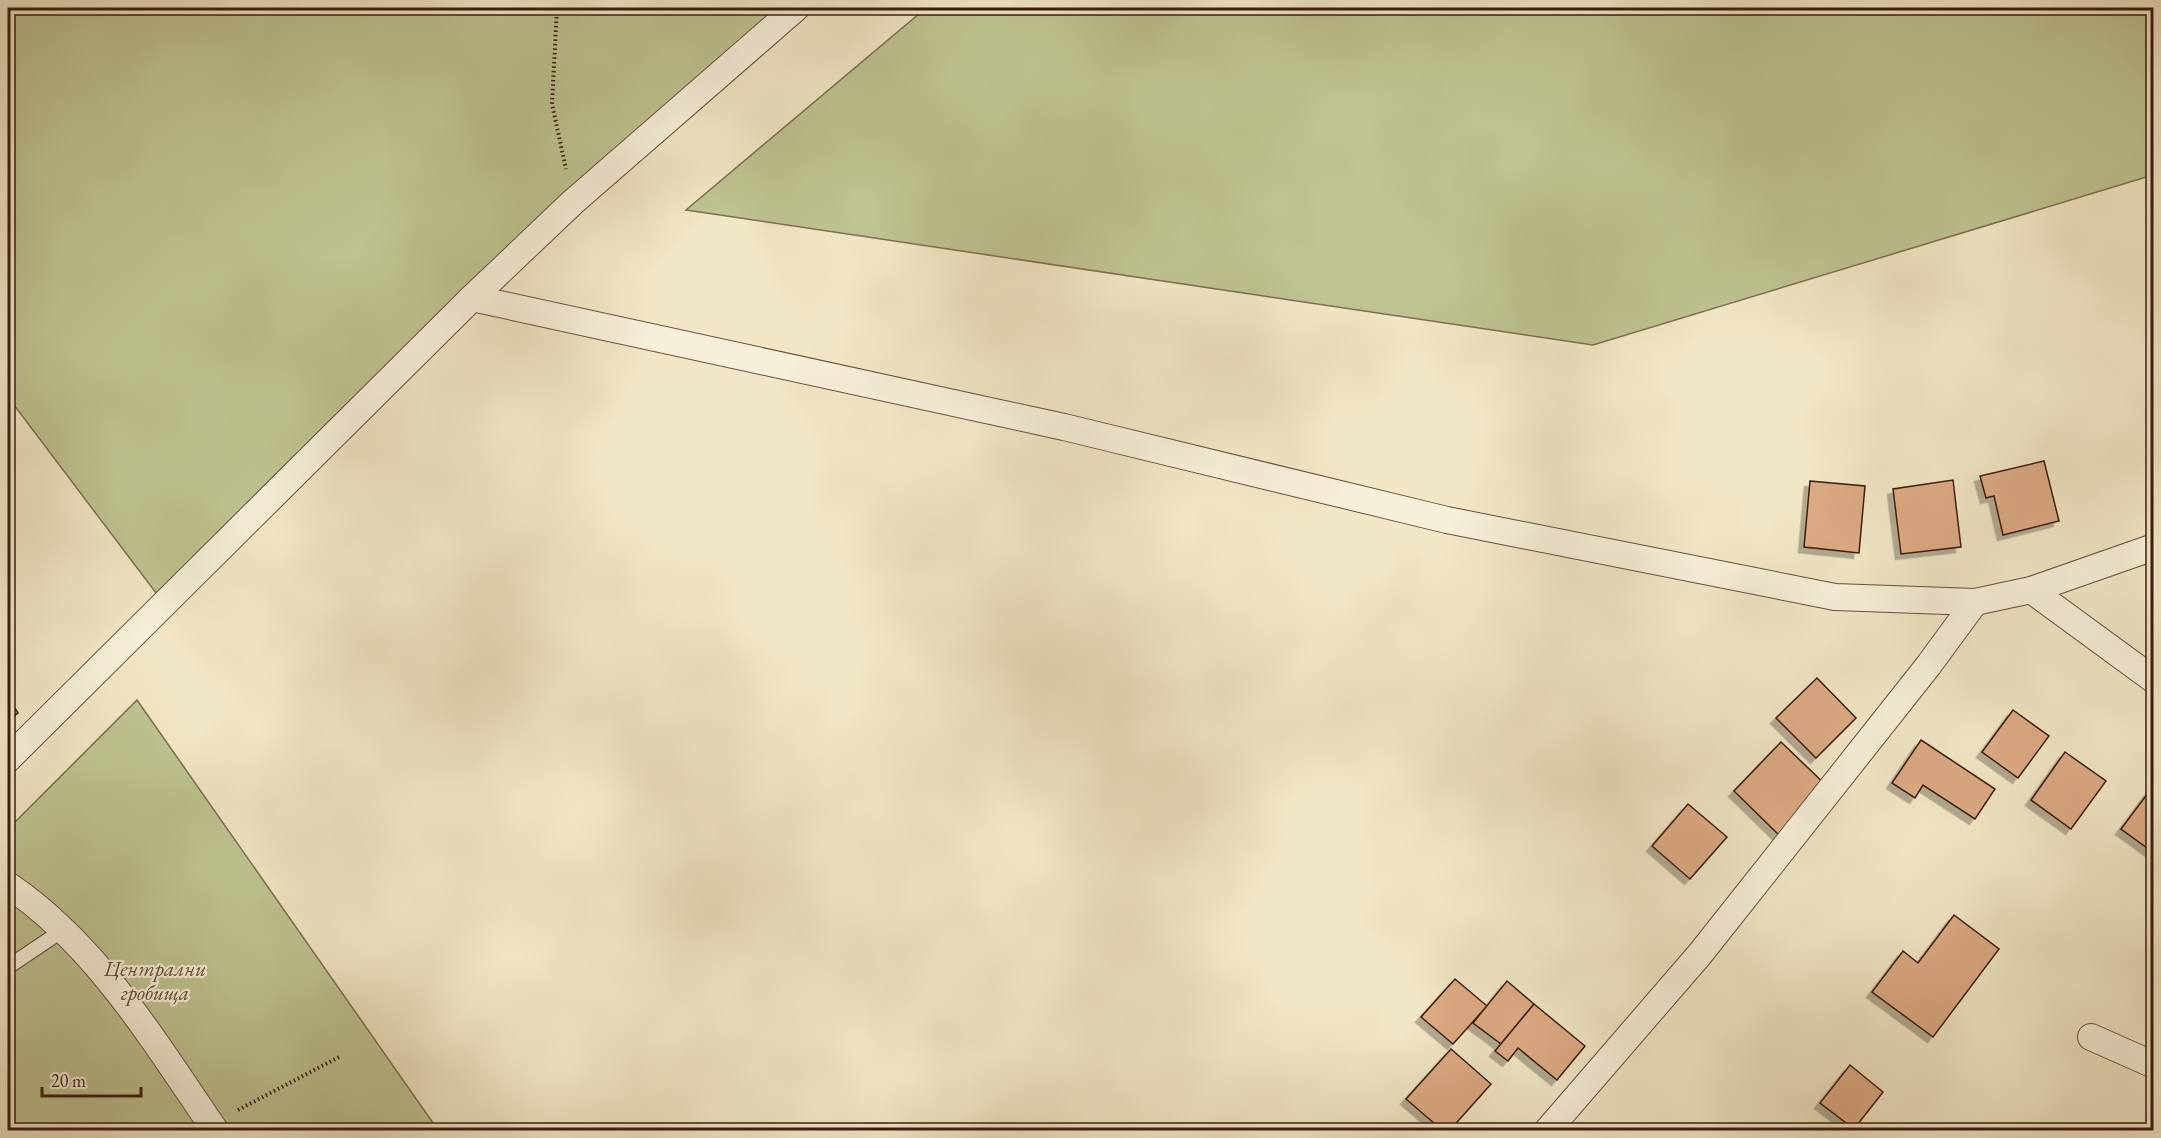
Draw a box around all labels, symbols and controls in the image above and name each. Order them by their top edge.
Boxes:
park label: Централни гробища [103,955,206,1006]
scale bar [42,1060,141,1098]
text: 20 m [51,1069,86,1092]

